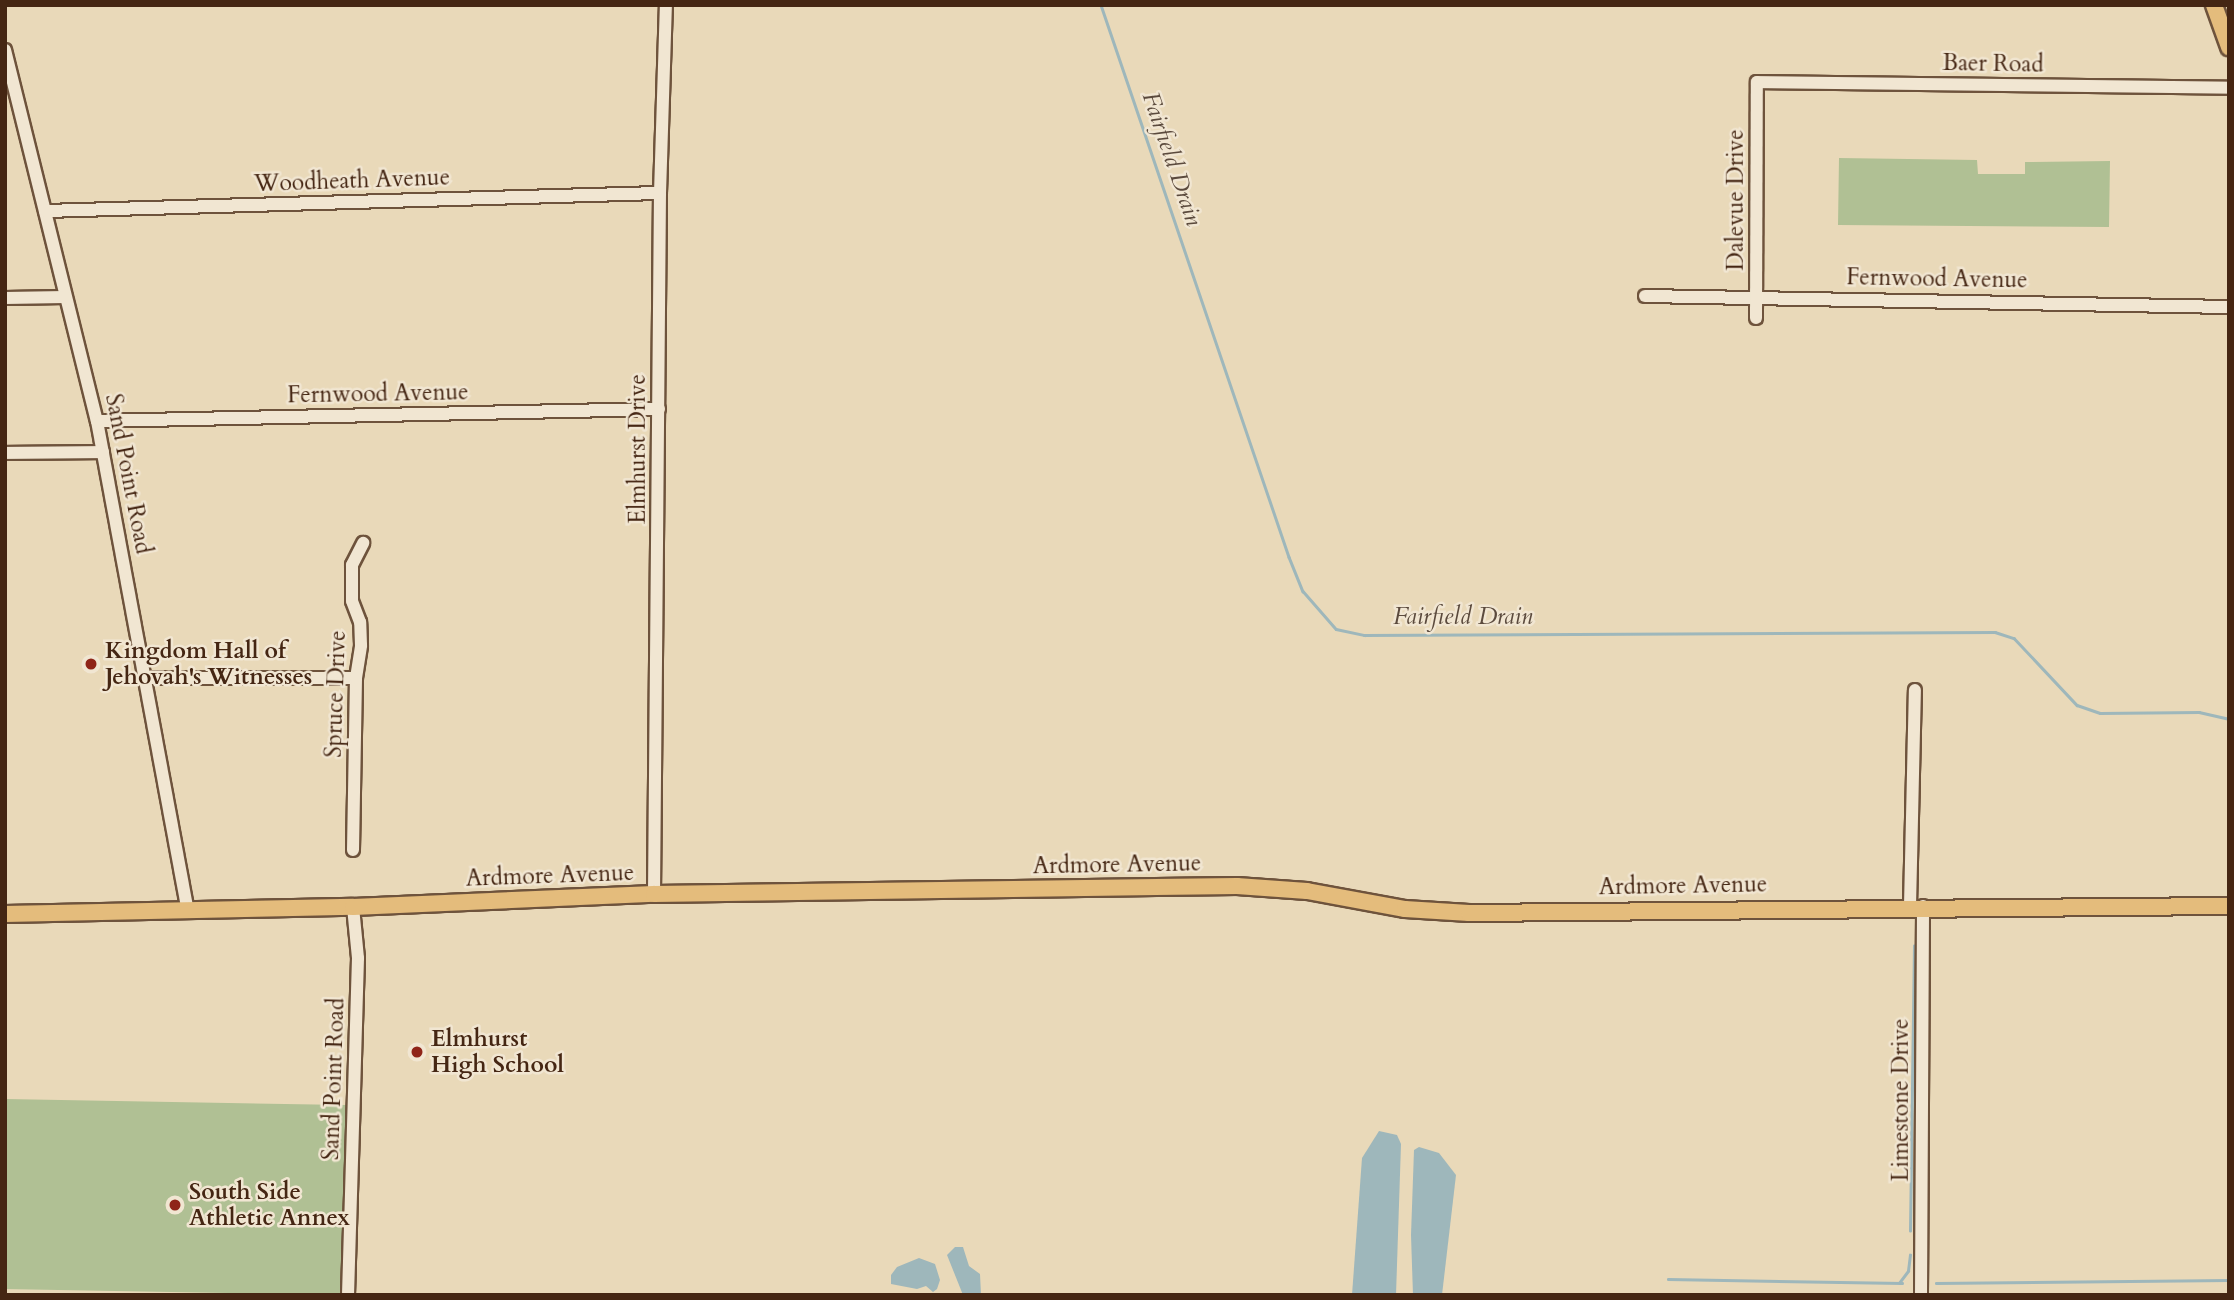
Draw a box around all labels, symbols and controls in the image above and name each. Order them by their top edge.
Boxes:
street label: Baer Road [1942,49,2044,79]
water label: Fairfield Drain [1136,88,1208,230]
street label: Dalevue Drive [1722,129,1750,271]
street label: Woodheath Avenue [253,164,451,198]
street label: Fernwood Avenue [1846,264,2028,294]
street label: Elmhurst Drive [624,374,652,524]
street label: Fernwood Avenue [287,379,469,409]
street label: Sand Point Road [99,392,157,556]
water label: Fairfield Drain [1393,603,1533,631]
street label: Spruce Drive [320,630,352,758]
place label: Kingdom Hall of Jehovah's Witnesses [105,637,312,691]
marker: Kingdom Hall of Jehovah's Witnesses [83,656,99,672]
street label: Ardmore Avenue [1033,850,1201,880]
street label: Ardmore Avenue [465,859,635,893]
street label: Ardmore Avenue [1599,871,1767,901]
street label: Sand Point Road [317,997,351,1161]
street label: Limestone Drive [1887,1019,1915,1181]
place label: Elmhurst High School [431,1025,564,1079]
marker: Elmhurst High School [409,1044,425,1060]
place label: South Side Athletic Annex [189,1178,350,1232]
marker: South Side Athletic Annex [167,1197,183,1213]

